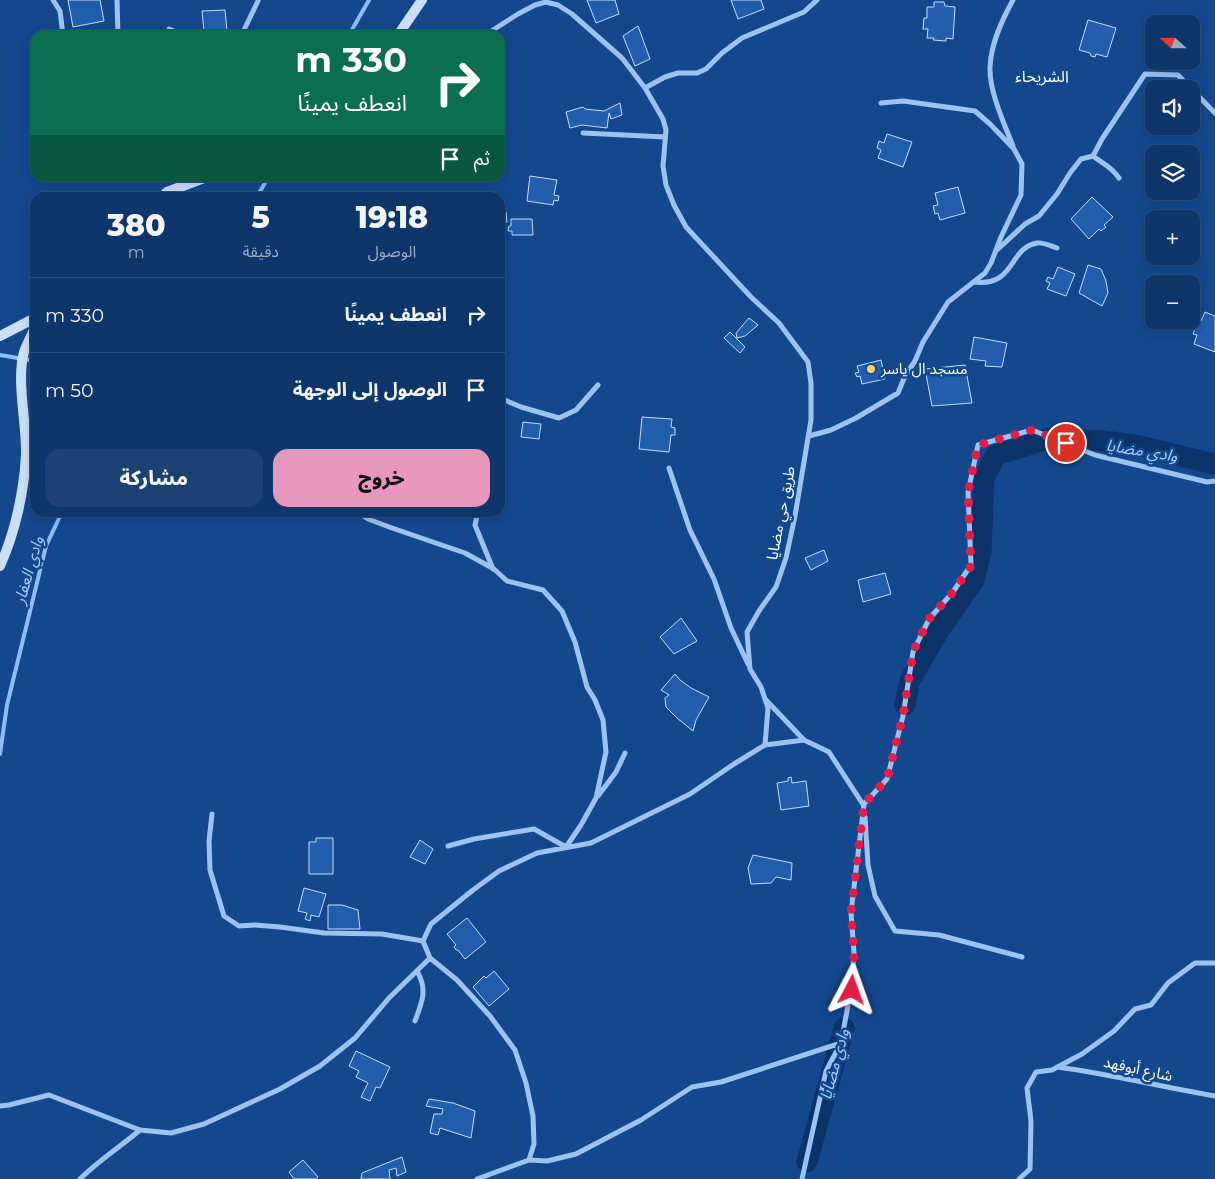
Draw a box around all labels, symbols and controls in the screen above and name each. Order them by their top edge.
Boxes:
north arrow [1145,15,1200,70]
map controls [1145,15,1200,330]
text: 330 m [295,38,407,81]
icon: right [425,50,490,115]
district label: الشريحاء [1015,67,1069,86]
button: sound [1145,80,1200,135]
text: انعطف يمينًا [297,90,407,117]
icon: arrive [436,145,464,173]
button: layers [1145,145,1200,200]
text: ثم [474,147,490,170]
text: 5 [252,199,270,236]
text: 19:18 [356,199,428,236]
text: 380 [107,207,166,244]
button: + [1145,210,1200,265]
text: دقيقة [242,242,279,261]
text: الوصول [368,242,416,261]
text: m [128,243,145,262]
button: − [1145,275,1200,330]
icon: right [462,301,490,329]
text: انعطف يمينًا [344,303,447,326]
text: 330 m [45,304,104,327]
place label: مسجد ال ياسر [880,359,968,378]
marker: مسجد ال ياسر [865,363,877,375]
icon: arrive [462,376,490,404]
text: الوصول إلى الوجهة [293,378,447,401]
text: 50 m [45,379,94,402]
pin [1045,422,1087,464]
icon: arrive [1052,429,1080,457]
water label: وادي مضايا [1104,435,1179,469]
button: مشاركة [45,449,263,507]
button: خروج [273,449,490,507]
street label: طريق حي مضايا [762,464,801,562]
water label: وادي العفار [9,534,51,609]
position arrow [825,963,877,1015]
water label: وادي مضايا [816,1027,857,1103]
street label: شارع أبوفهد [1101,1052,1175,1088]

